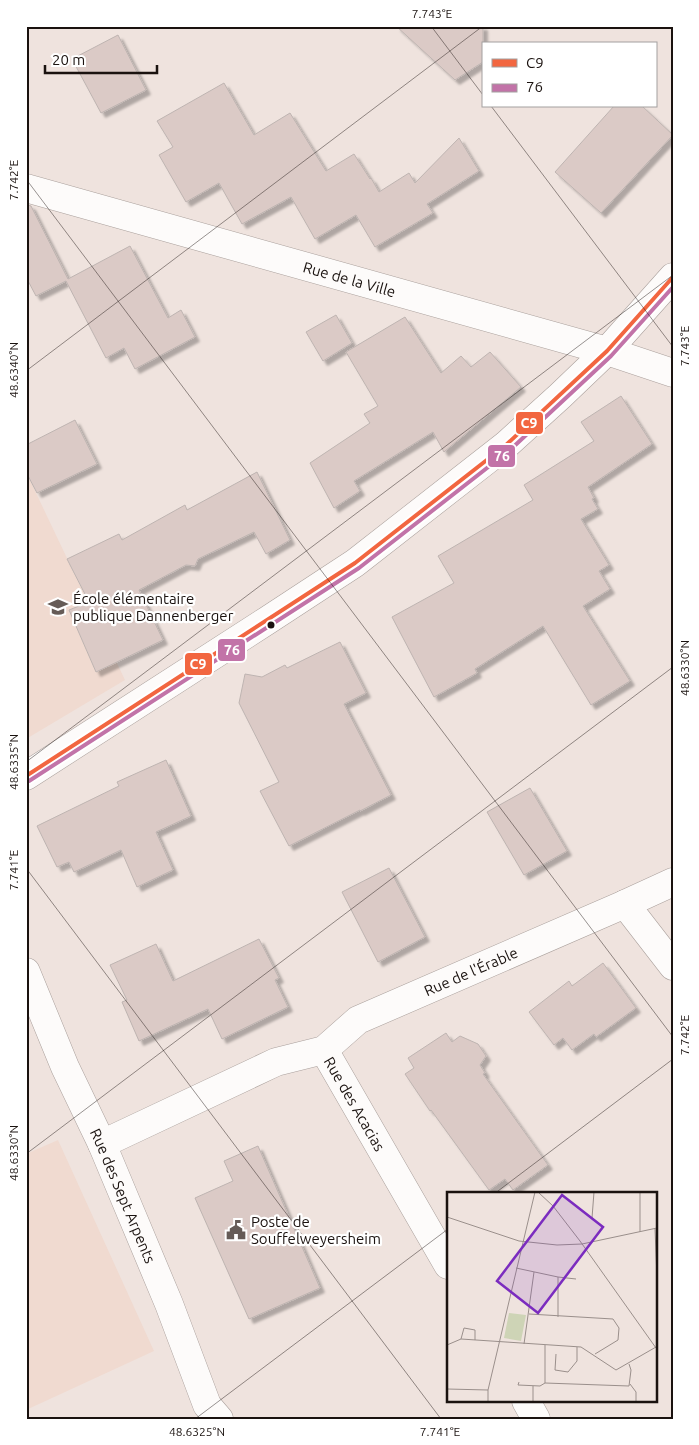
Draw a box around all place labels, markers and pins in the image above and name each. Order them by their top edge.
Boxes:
place label: École élémentaire publique Dannenberger [73,590,234,624]
school or university icon: École élémentaire publique Dannenberger [47,596,69,618]
unlabelled marker [266,620,276,630]
place label: Poste de Souffelweyersheim [251,1213,381,1247]
public building icon: Poste de Souffelweyersheim [225,1219,247,1241]

